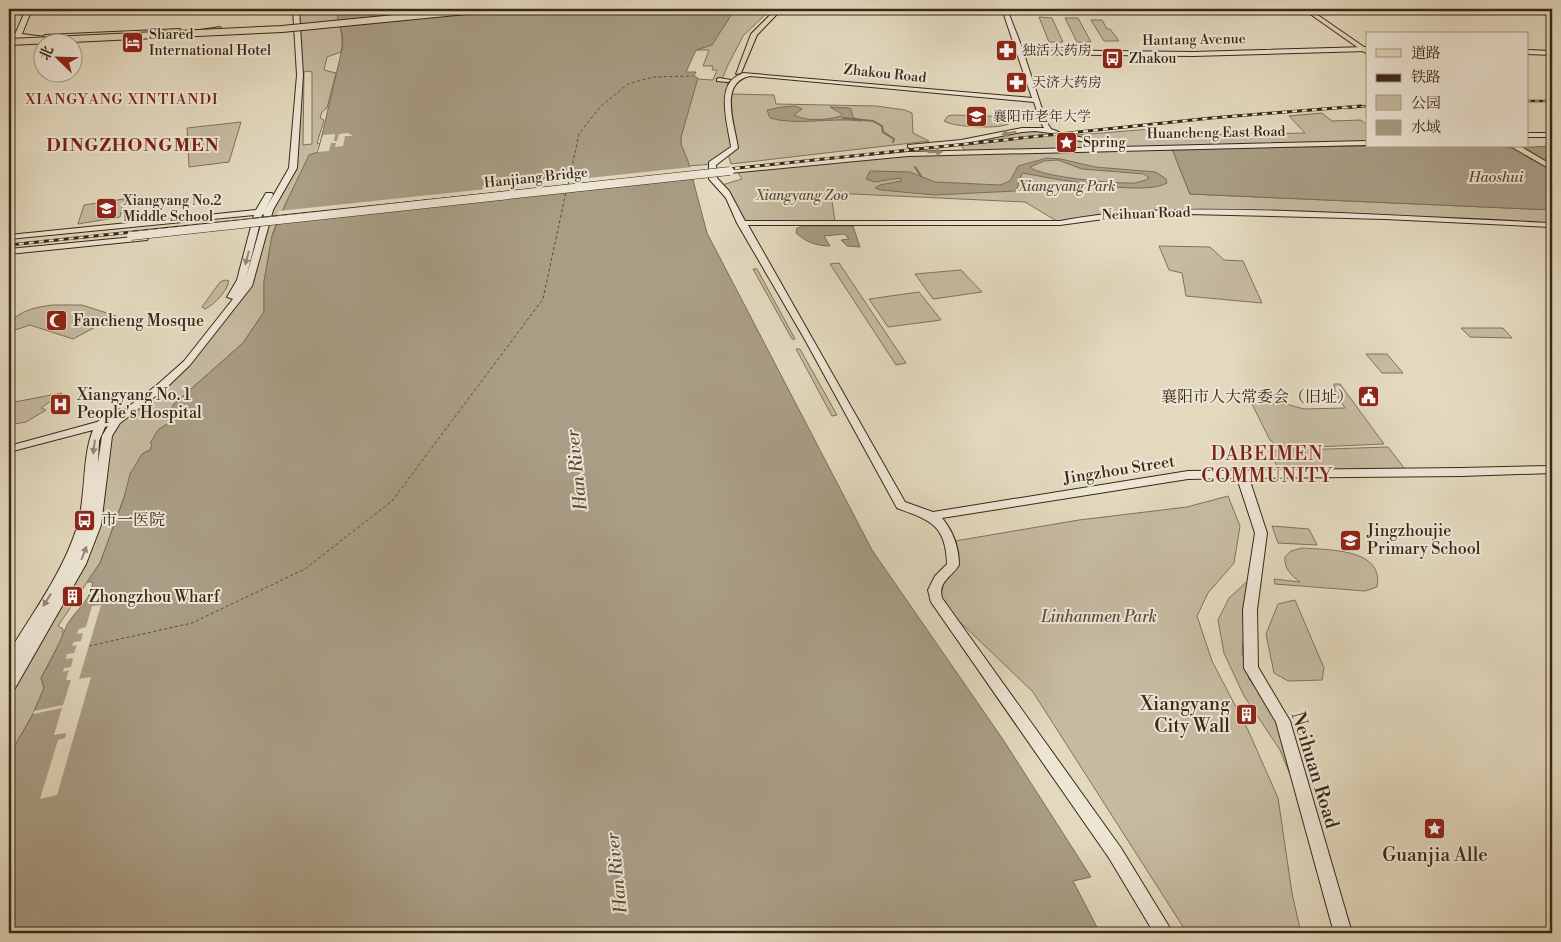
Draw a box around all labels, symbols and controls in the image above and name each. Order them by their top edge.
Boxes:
place label: Shared International Hotel [149,26,271,60]
street label: Hantang Avenue [1142,30,1246,50]
hotel icon: Shared International Hotel [121,31,145,55]
north arrow [32,32,82,82]
legend [1366,32,1528,148]
pharmacy icon: 独活大药房 [994,39,1018,63]
place label: 独活大药房 [1022,42,1092,60]
text: 北 [36,43,58,63]
text: 道路 [1411,44,1441,63]
bus stop icon: Zhakou [1101,47,1125,71]
place label: Zhakou [1129,50,1177,68]
street label: Zhakou Road [843,61,927,87]
text: 铁路 [1411,68,1441,87]
pharmacy icon: 天济大药房 [1004,71,1028,95]
place label: 天济大药房 [1032,74,1102,92]
district label: XIANGYANG XINTIANDI [24,90,219,109]
text: 公园 [1411,94,1441,113]
school or university icon: 襄阳市老年大学 [965,105,989,129]
place label: 襄阳市老年大学 [993,108,1091,126]
text: 水域 [1411,118,1441,137]
street label: Huancheng East Road [1146,123,1286,143]
one-way arrow [1001,129,1016,137]
place icon: Spring [1055,131,1079,155]
district label: DINGZHONGMEN [46,134,220,157]
place label: Spring [1083,134,1126,152]
one-way arrow [928,148,944,156]
street label: Hanjiang Bridge [483,164,589,192]
water label: Haoshui [1467,168,1524,187]
park label: Xiangyang Park [1018,178,1115,196]
park label: Xiangyang Zoo [755,187,848,205]
place label: Xiangyang No.2 Middle School [122,192,221,226]
school or university icon: Xiangyang No.2 Middle School [95,197,119,221]
street label: Neihuan Road [1101,203,1191,225]
one-way arrow [242,251,250,266]
mosque icon: Fancheng Mosque [45,309,69,333]
place label: Fancheng Mosque [73,311,204,331]
place label: Xiangyang No. 1 People's Hospital [76,385,202,423]
public building icon: 襄阳市人大常委会（旧址） [1357,385,1381,409]
place label: 襄阳市人大常委会（旧址） [1161,387,1353,407]
hospital icon: Xiangyang No. 1 People's Hospital [49,392,73,416]
water label: Han River [561,428,593,513]
one-way arrow [90,440,98,456]
district label: DABEIMEN COMMUNITY [1201,442,1333,488]
street label: Jingzhou Street [1061,451,1176,489]
bus stop icon: 市一医院 [73,508,97,532]
place label: 市一医院 [101,510,165,530]
place label: Jingzhoujie Primary School [1366,521,1481,559]
school or university icon: Jingzhoujie Primary School [1339,528,1363,552]
one-way arrow [81,545,88,560]
building icon: Zhongzhou Wharf [61,585,85,609]
place label: Zhongzhou Wharf [89,587,221,607]
one-way arrow [43,594,52,607]
park label: Linhanmen Park [1040,607,1157,627]
place label: Xiangyang City Wall [1139,692,1230,738]
building icon: Xiangyang City Wall [1234,703,1258,727]
street label: Neihuan Road [1286,709,1344,831]
place icon: Guanjia Alle [1423,817,1447,841]
water label: Han River [601,831,633,916]
place label: Guanjia Alle [1382,843,1488,867]

